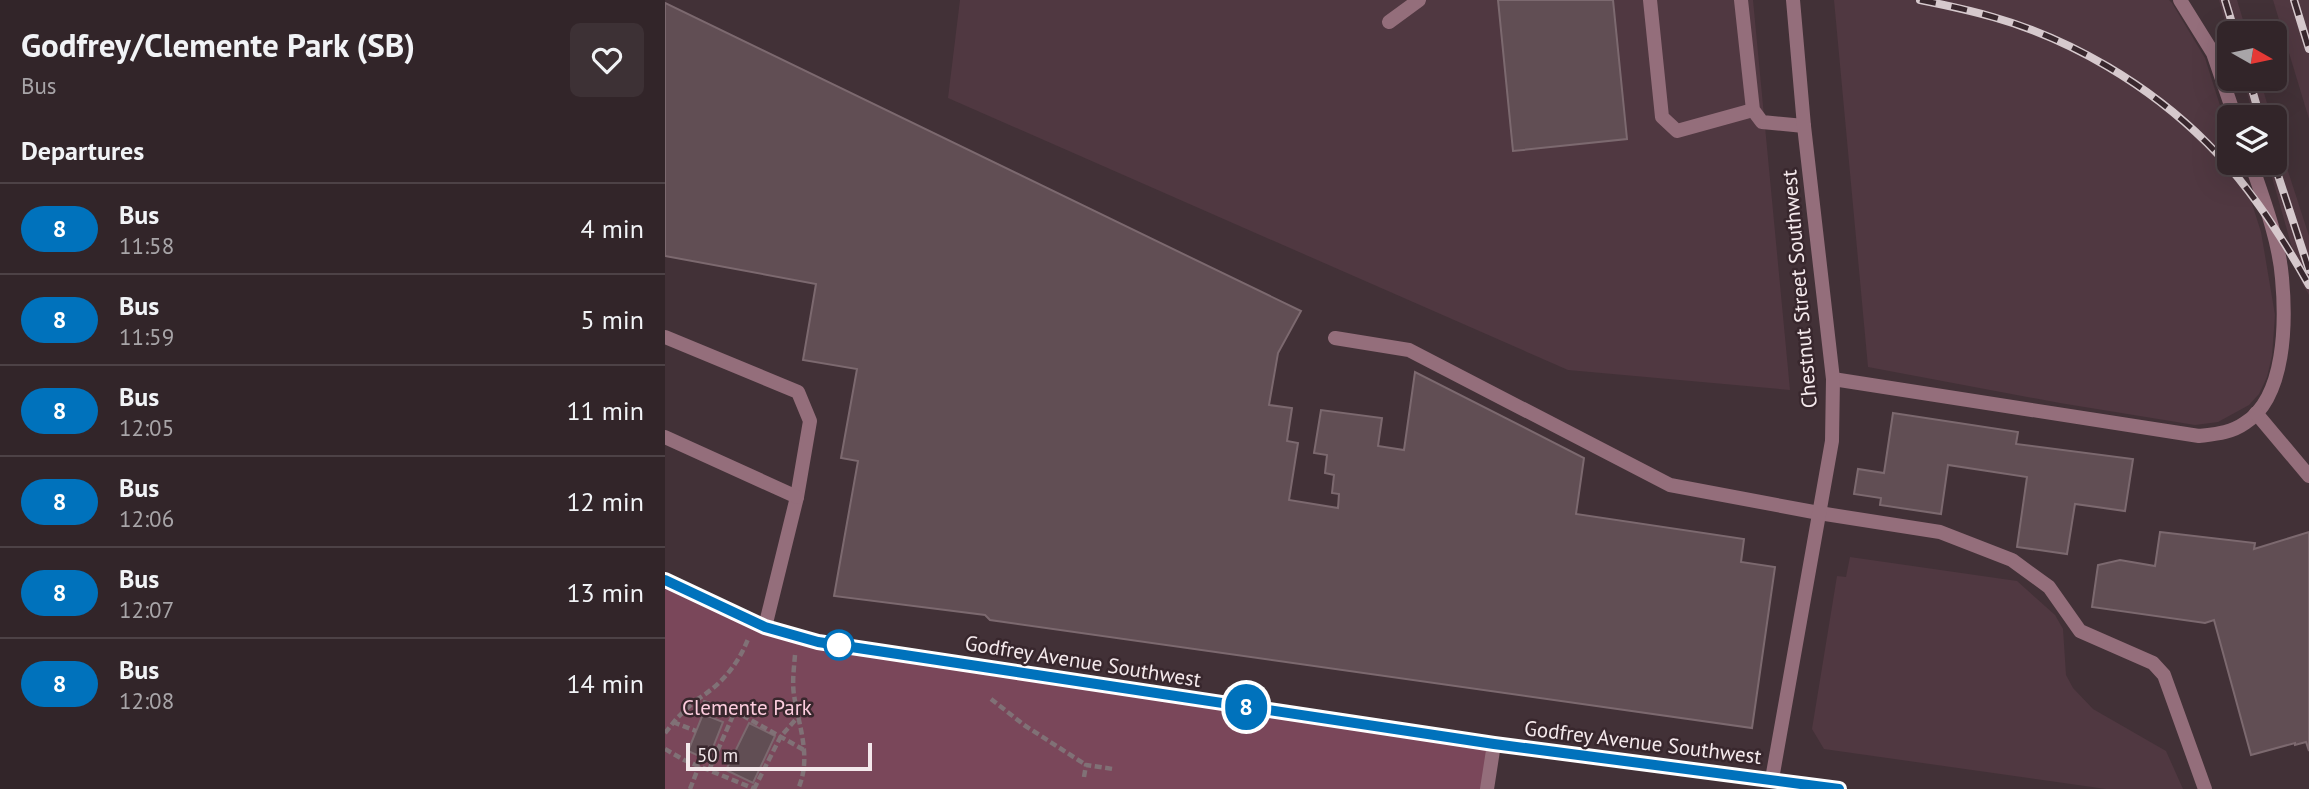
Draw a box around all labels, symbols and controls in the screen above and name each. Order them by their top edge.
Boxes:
north arrow [2217,21,2287,91]
map controls [2217,21,2287,175]
text: Godfrey/Clemente Park (SB) [21,23,415,66]
button: heart [570,23,644,97]
text: Bus [21,71,57,100]
button: layers [2217,105,2287,175]
text: Departures [21,134,144,167]
street label: Chestnut Street Southwest [1775,169,1823,409]
text: Bus [119,198,159,231]
text: 4 min [581,212,644,245]
text: 8 [53,213,66,244]
text: 11:58 [119,231,174,260]
text: Bus [119,289,159,322]
text: 5 min [581,303,644,336]
text: 8 [53,304,66,335]
text: 11:59 [119,322,174,351]
text: Bus [119,380,159,413]
text: 11 min [566,394,644,427]
text: 8 [53,395,66,426]
text: 12:05 [119,413,174,442]
text: Bus [119,471,159,504]
text: 12 min [566,485,644,518]
text: 8 [53,486,66,517]
text: 12:06 [119,504,174,533]
text: Bus [119,562,159,595]
text: 13 min [566,576,644,609]
text: 8 [53,577,66,608]
text: 12:07 [119,595,174,624]
street label: Godfrey Avenue Southwest [963,629,1203,693]
unlabelled marker [824,630,854,660]
text: Bus [119,653,159,686]
text: 14 min [566,667,644,700]
text: 8 [53,668,66,699]
line badge: 8 [1223,684,1269,730]
text: 12:08 [119,686,174,715]
text: 8 [1239,691,1253,722]
park label: Clemente Park [682,694,812,721]
street label: Godfrey Avenue Southwest [1523,714,1763,770]
scale bar [686,740,871,772]
text: 50 m [697,743,738,767]

